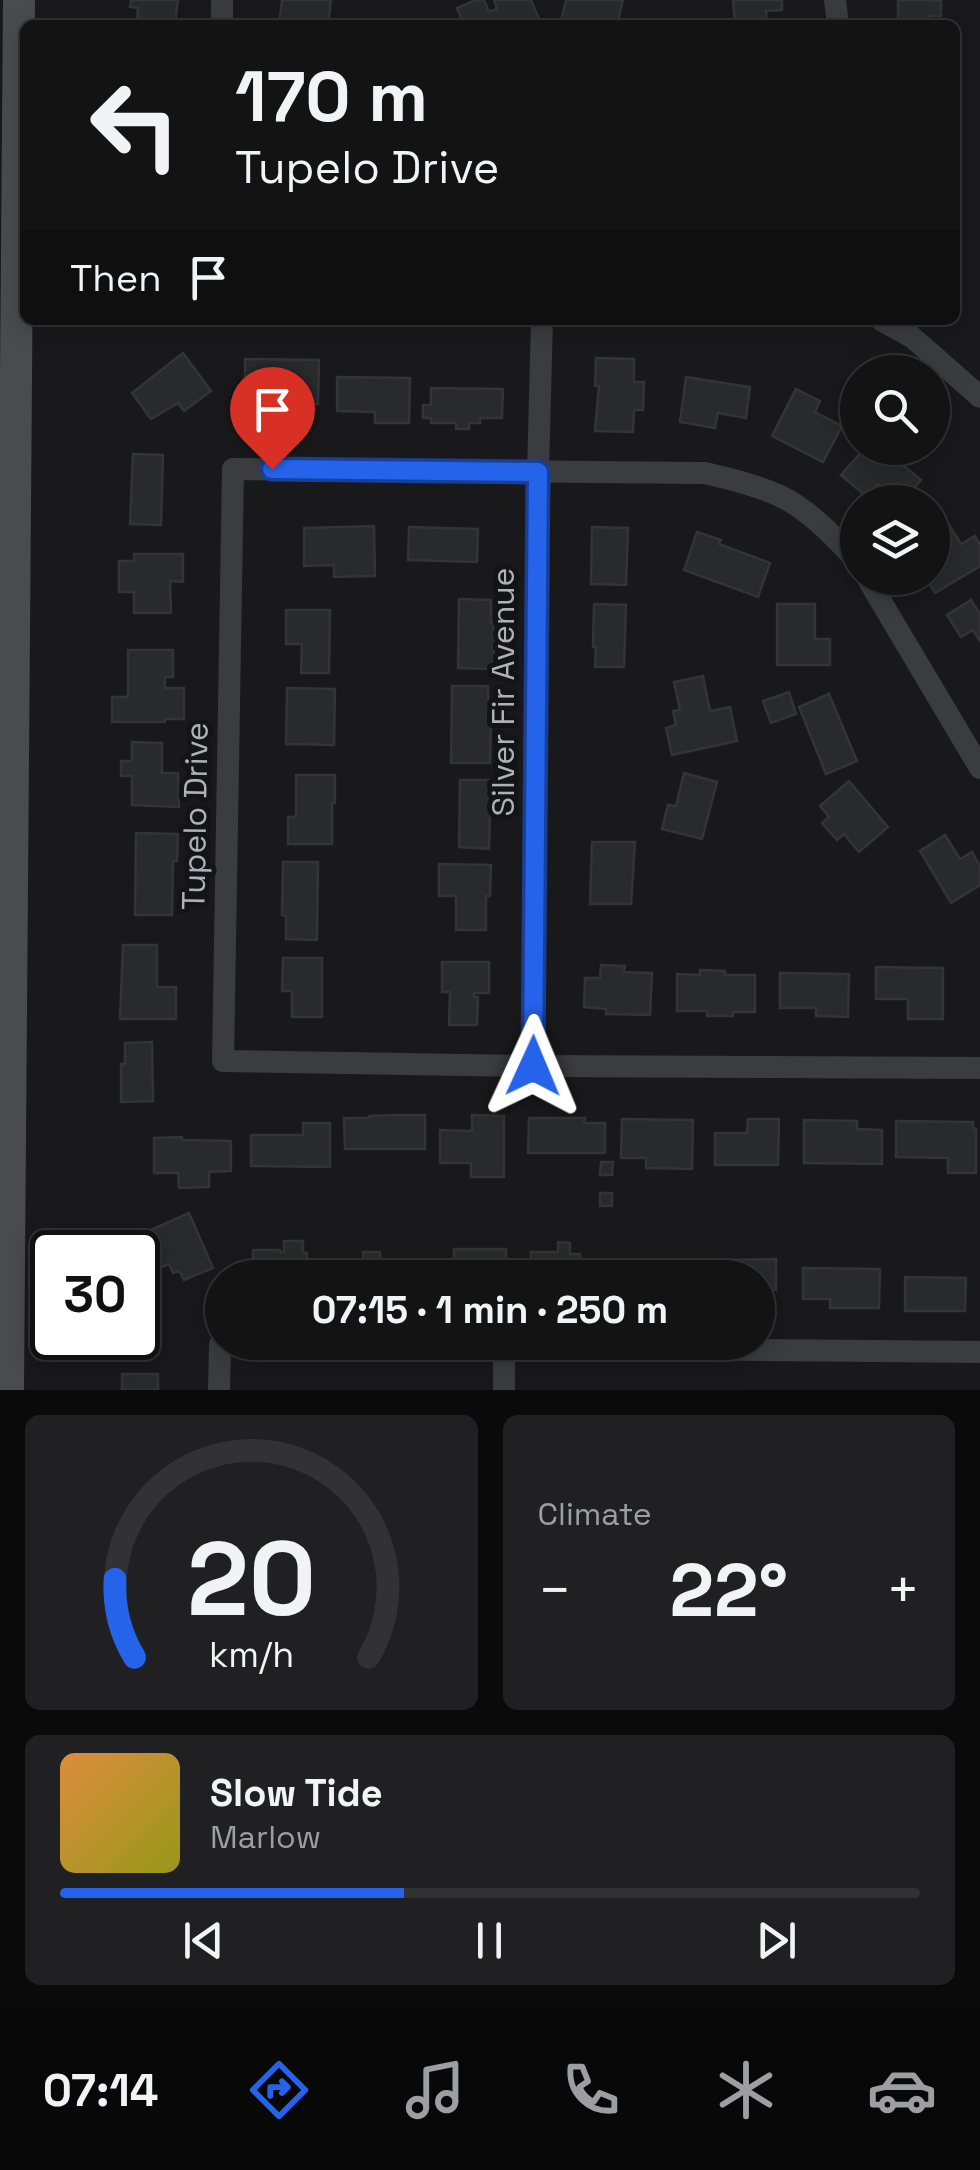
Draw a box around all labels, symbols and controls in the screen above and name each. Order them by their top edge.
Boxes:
text: 170 m [235,52,428,141]
icon: left [70,60,200,190]
text: Tupelo Drive [235,139,499,196]
icon: arrive [181,250,236,305]
text: Then [70,254,161,302]
map controls [840,355,950,595]
button: search [840,355,950,465]
pin [230,367,315,470]
icon: arrive [245,382,300,437]
button: layers [840,485,950,595]
street label: Silver Fir Avenue [483,567,523,817]
street label: Tupelo Drive [173,722,217,910]
position arrow [481,1014,585,1118]
speed limit sign: 30 [30,1230,160,1360]
text: 07:15 · 1 min · 250 m [312,1286,668,1334]
text: Climate [538,1494,652,1534]
text: 20 [187,1513,316,1645]
text: 22° [669,1542,788,1638]
text: − [538,1555,572,1625]
text: + [886,1555,920,1625]
text: km/h [209,1632,294,1677]
text: Slow Tide [210,1769,383,1817]
text: Marlow [210,1817,321,1857]
icon: previous [176,1913,231,1968]
icon: pause [462,1913,517,1968]
icon: next [749,1913,804,1968]
icon: directions [244,2055,314,2125]
icon: music [400,2055,470,2125]
icon: phone [556,2055,626,2125]
icon: climate [711,2055,781,2125]
icon: car [867,2055,937,2125]
text: 07:14 [43,2062,158,2119]

